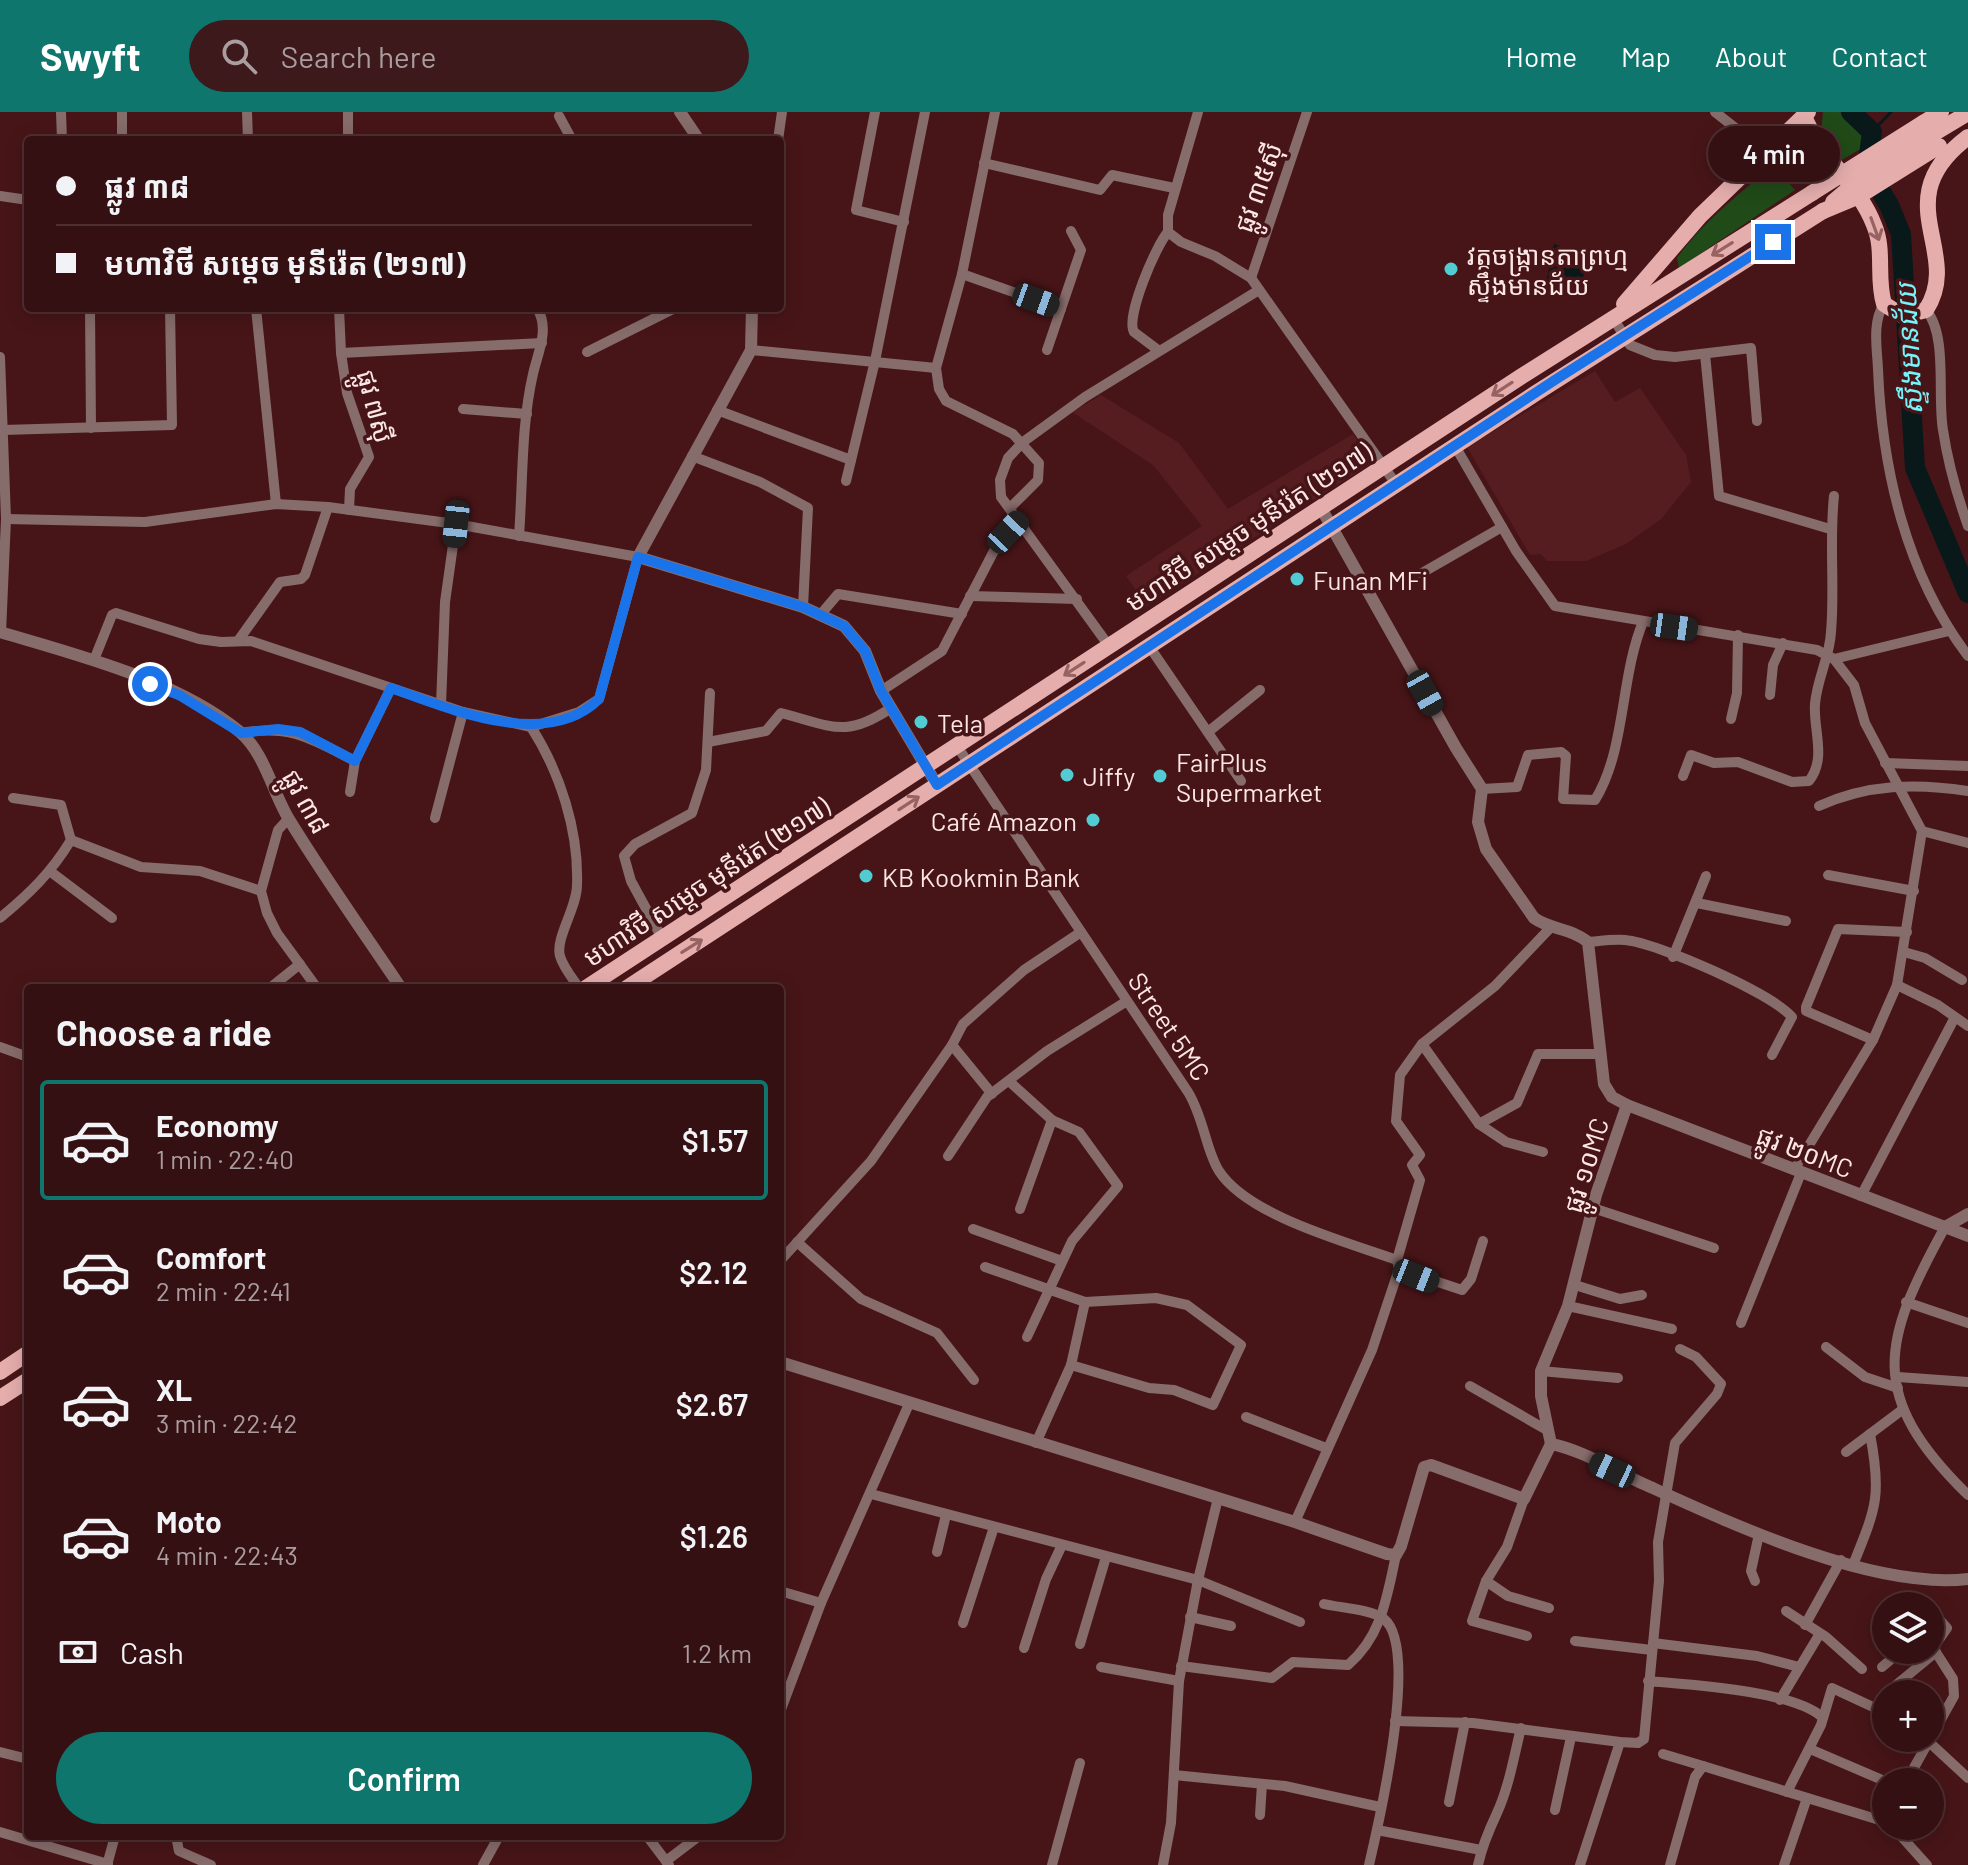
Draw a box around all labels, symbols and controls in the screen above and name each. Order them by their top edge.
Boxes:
search box [189,20,749,92]
text: Swyft [40,33,141,79]
icon: search [217,34,261,78]
text: Search here [281,38,437,74]
text: Home [1506,39,1577,73]
text: Map [1621,39,1671,73]
text: About [1715,39,1787,73]
text: Contact [1831,39,1928,73]
callout: 4 min [1707,126,1839,182]
street label: ផ្លូវ ៣៥ស៊ី [1226,138,1297,239]
text: 4 min [1743,138,1805,169]
text: ផ្លូវ ៣៨ [104,168,190,204]
one-way arrow [1869,216,1883,241]
route end [1755,224,1791,260]
place label: វត្តចង្ក្រានតាព្រហ្ម ស្ទឹងមានជ័យ [1467,239,1628,302]
one-way arrow [1711,241,1733,258]
text: មហាវិថី សម្តេច មុនីរ៉េត (២១៧) [104,245,466,281]
marker: វត្តចង្ក្រានតាព្រហ្ម ស្ទឹងមានជ័យ [1442,260,1460,278]
water label: ស្ទឹងមានជ័យ [1887,280,1930,416]
car [1009,281,1063,319]
street label: ផ្លូវ ៧ស៊ី [342,366,401,449]
one-way arrow [1491,381,1514,397]
street label: មហាវិថី សម្តេច មុនីរ៉េត (២១៧) [1119,435,1379,619]
car [442,499,470,549]
car [983,506,1033,558]
place label: Funan MFi [1313,564,1428,595]
marker: Funan MFi [1288,570,1306,588]
car [1649,612,1699,642]
one-way arrow [1063,661,1085,677]
route start [132,666,168,702]
car [1403,666,1447,720]
place label: Tela [937,707,983,738]
marker: Tela [912,713,930,731]
place label: FairPlus Supermarket [1176,746,1323,807]
place label: Jiffy [1083,760,1135,791]
street label: ផ្លូវ ៣៨ [268,763,337,843]
marker: Jiffy [1058,766,1076,784]
marker: FairPlus Supermarket [1151,767,1169,785]
street label: មហាវិថី សម្តេច មុនីរ៉េត (២១៧) [577,790,837,974]
one-way arrow [898,794,920,811]
place label: Café Amazon [931,805,1077,836]
marker: Café Amazon [1084,811,1102,829]
place label: KB Kookmin Bank [882,861,1080,892]
marker: KB Kookmin Bank [857,867,875,885]
one-way arrow [680,937,703,953]
street label: Street 5MC [1123,966,1217,1086]
text: Choose a ride [56,1010,272,1053]
icon: car [60,1104,132,1176]
text: Economy [156,1107,279,1143]
street label: ផ្លូវ ១០MC [1556,1114,1623,1219]
street label: ផ្លូវ ២០MC [1749,1118,1858,1193]
text: $1.57 [682,1122,748,1158]
text: 1 min · 22:40 [156,1143,294,1174]
icon: car [60,1236,132,1308]
text: Comfort [156,1239,266,1275]
text: $2.12 [679,1254,748,1290]
car [1389,1256,1443,1296]
text: 2 min · 22:41 [156,1275,291,1306]
icon: car [60,1368,132,1440]
text: XL [156,1371,192,1407]
text: $2.67 [676,1386,748,1422]
text: 3 min · 22:42 [156,1407,298,1438]
car [1585,1449,1639,1491]
icon: car [60,1500,132,1572]
text: Moto [156,1503,222,1539]
text: $1.26 [680,1518,748,1554]
text: 4 min · 22:43 [156,1539,298,1570]
map controls [1872,1592,1944,1840]
button: layers [1872,1592,1944,1664]
icon: cash [56,1630,100,1674]
text: Cash [120,1634,184,1670]
text: 1.2 km [682,1637,752,1668]
button: + [1872,1680,1944,1752]
button: Confirm [56,1732,752,1824]
button: − [1872,1768,1944,1840]

